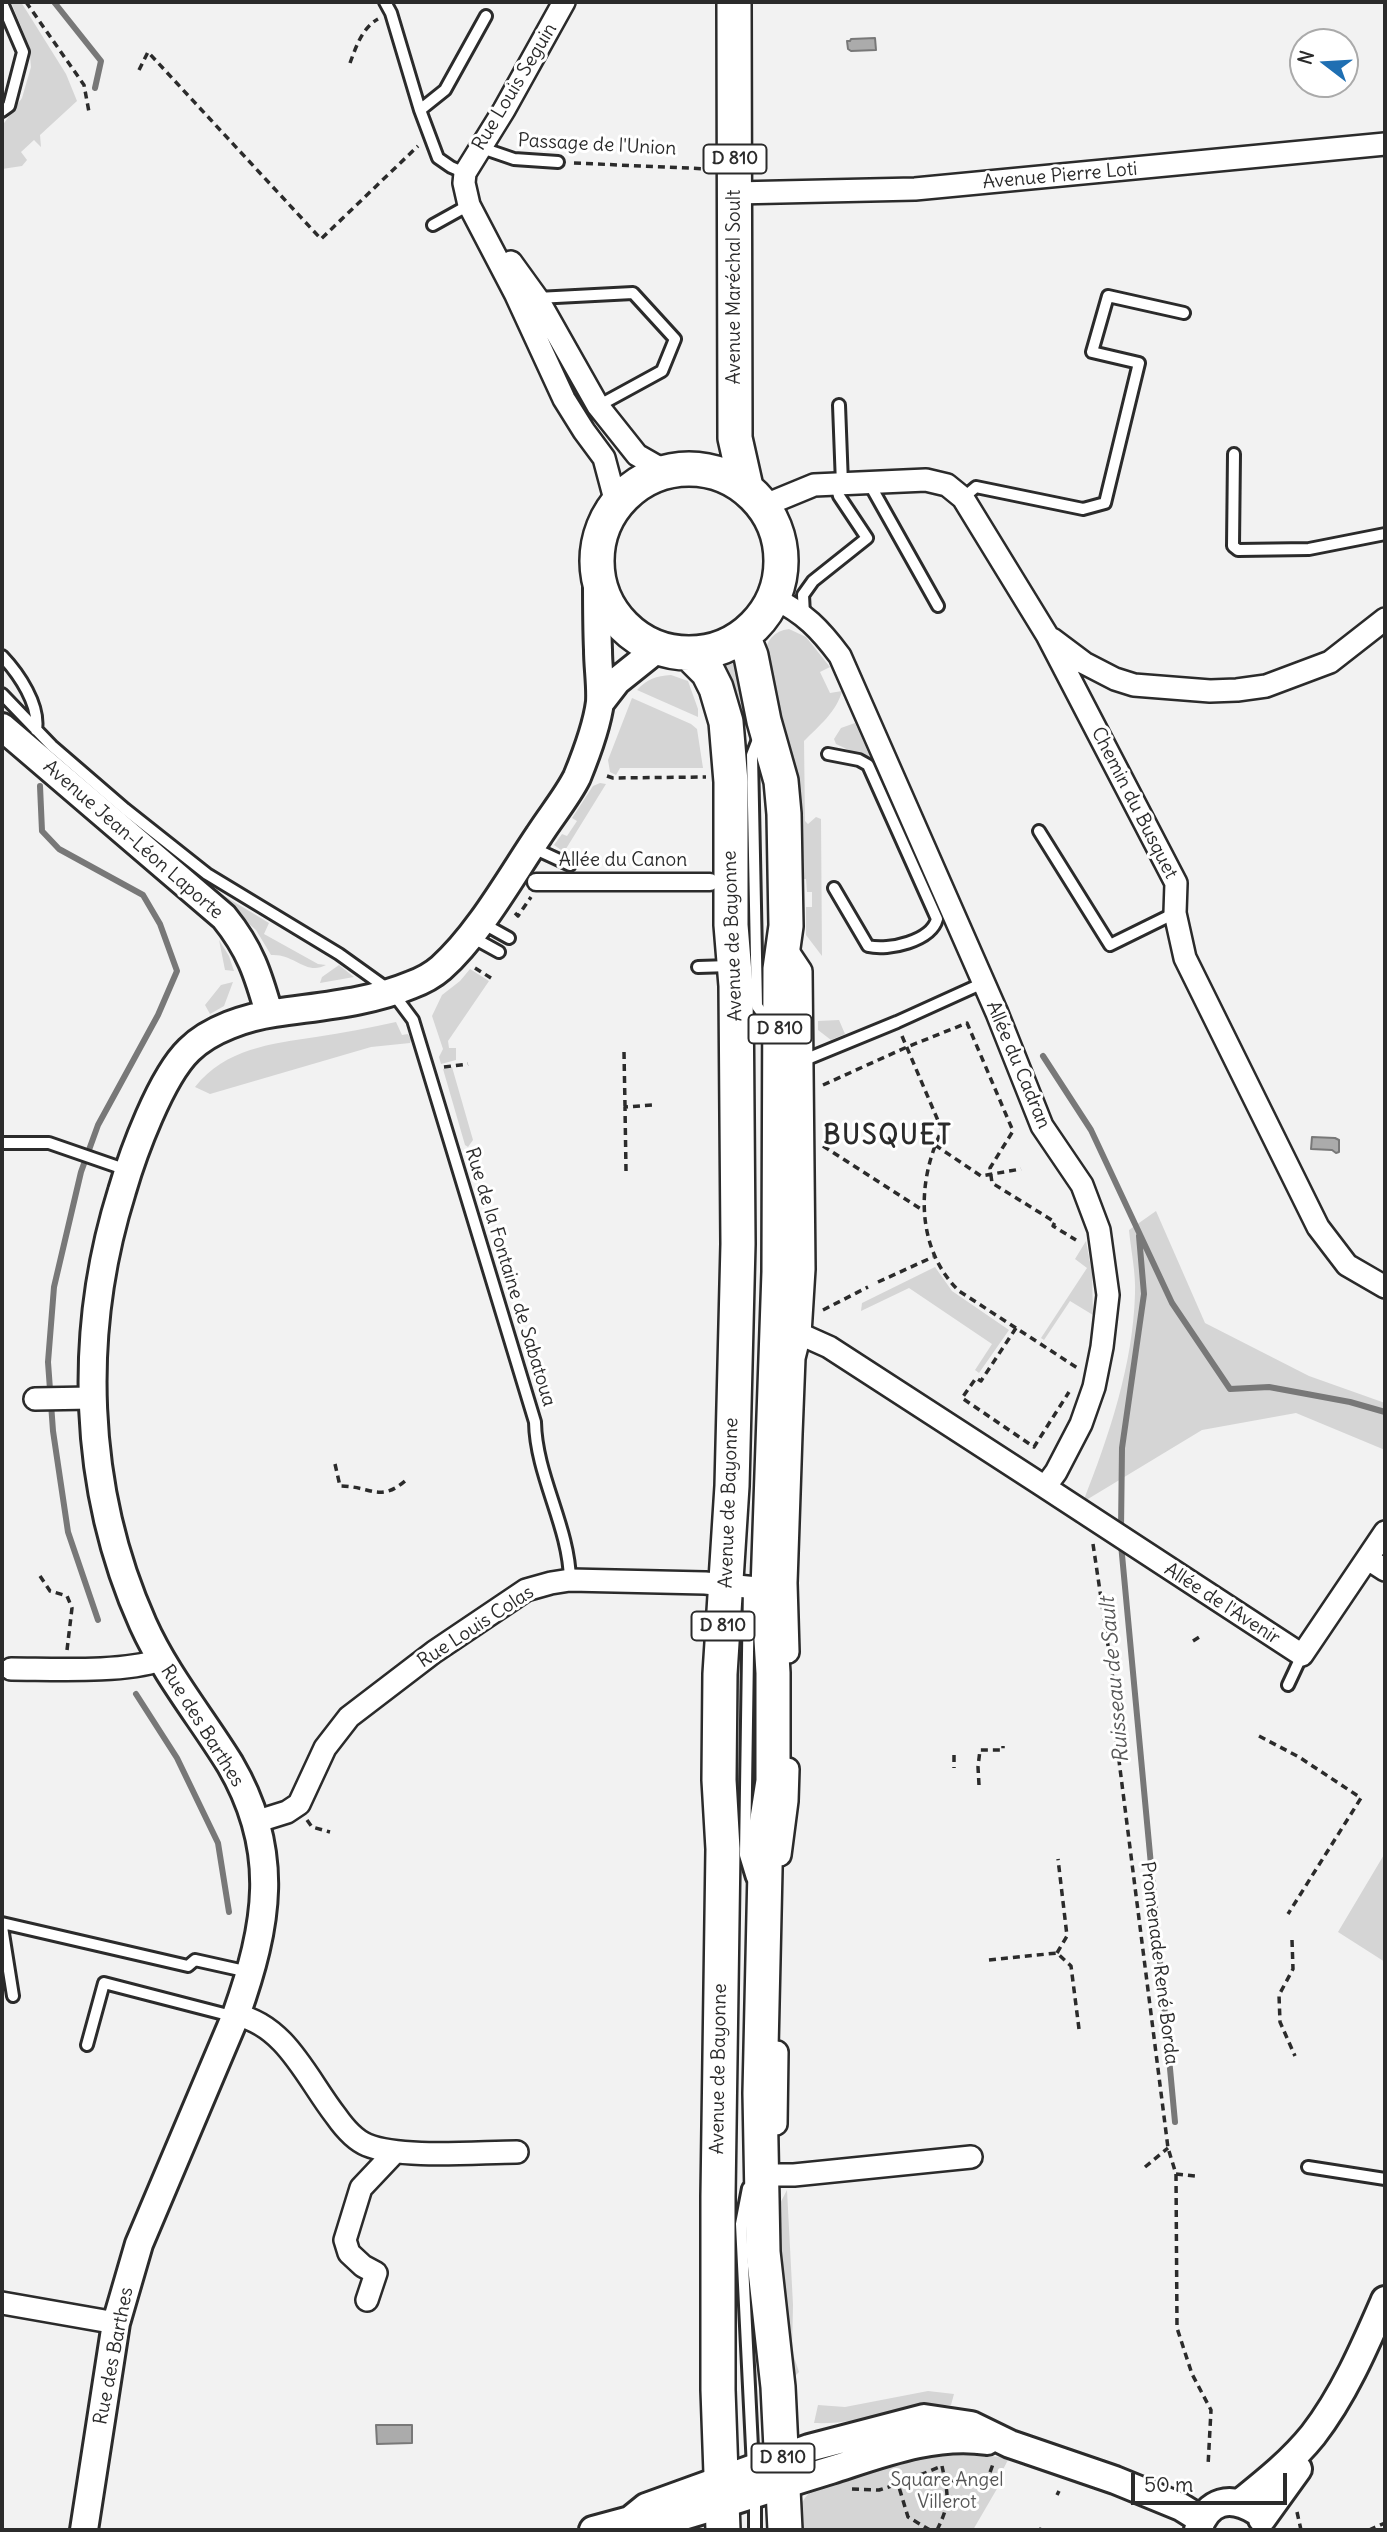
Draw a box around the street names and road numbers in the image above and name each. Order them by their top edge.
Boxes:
street label: Rue Louis Seguin [468,19,562,155]
street label: Passage de l'Union [517,129,677,161]
road number: D 810 [704,144,766,174]
street label: Avenue Pierre Loti [982,158,1138,194]
street label: Avenue Maréchal Soult [724,189,746,385]
street label: Chemin du Busquet [1086,723,1182,883]
street label: Avenue Jean-Léon Laporte [38,756,228,924]
street label: Allée du Canon [559,850,687,872]
street label: Avenue de Bayonne [719,850,747,1022]
street label: Allée du Cadran [981,998,1055,1132]
road number: D 810 [748,1014,812,1044]
street label: Rue de la Fontaine de Sabatoua [460,1145,560,1409]
street label: Avenue de Bayonne [715,1417,743,1589]
street label: Allée de l'Avenir [1160,1558,1284,1650]
street label: Rue Louis Colas [414,1581,538,1673]
road number: D 810 [692,1611,754,1640]
street label: Rue des Barthes [155,1661,249,1791]
street label: Promenade René Borda [1135,1860,1183,2066]
street label: Avenue de Bayonne [706,1983,732,2155]
street label: Rue des Barthes [89,2285,139,2427]
road number: D 810 [752,2444,814,2472]

